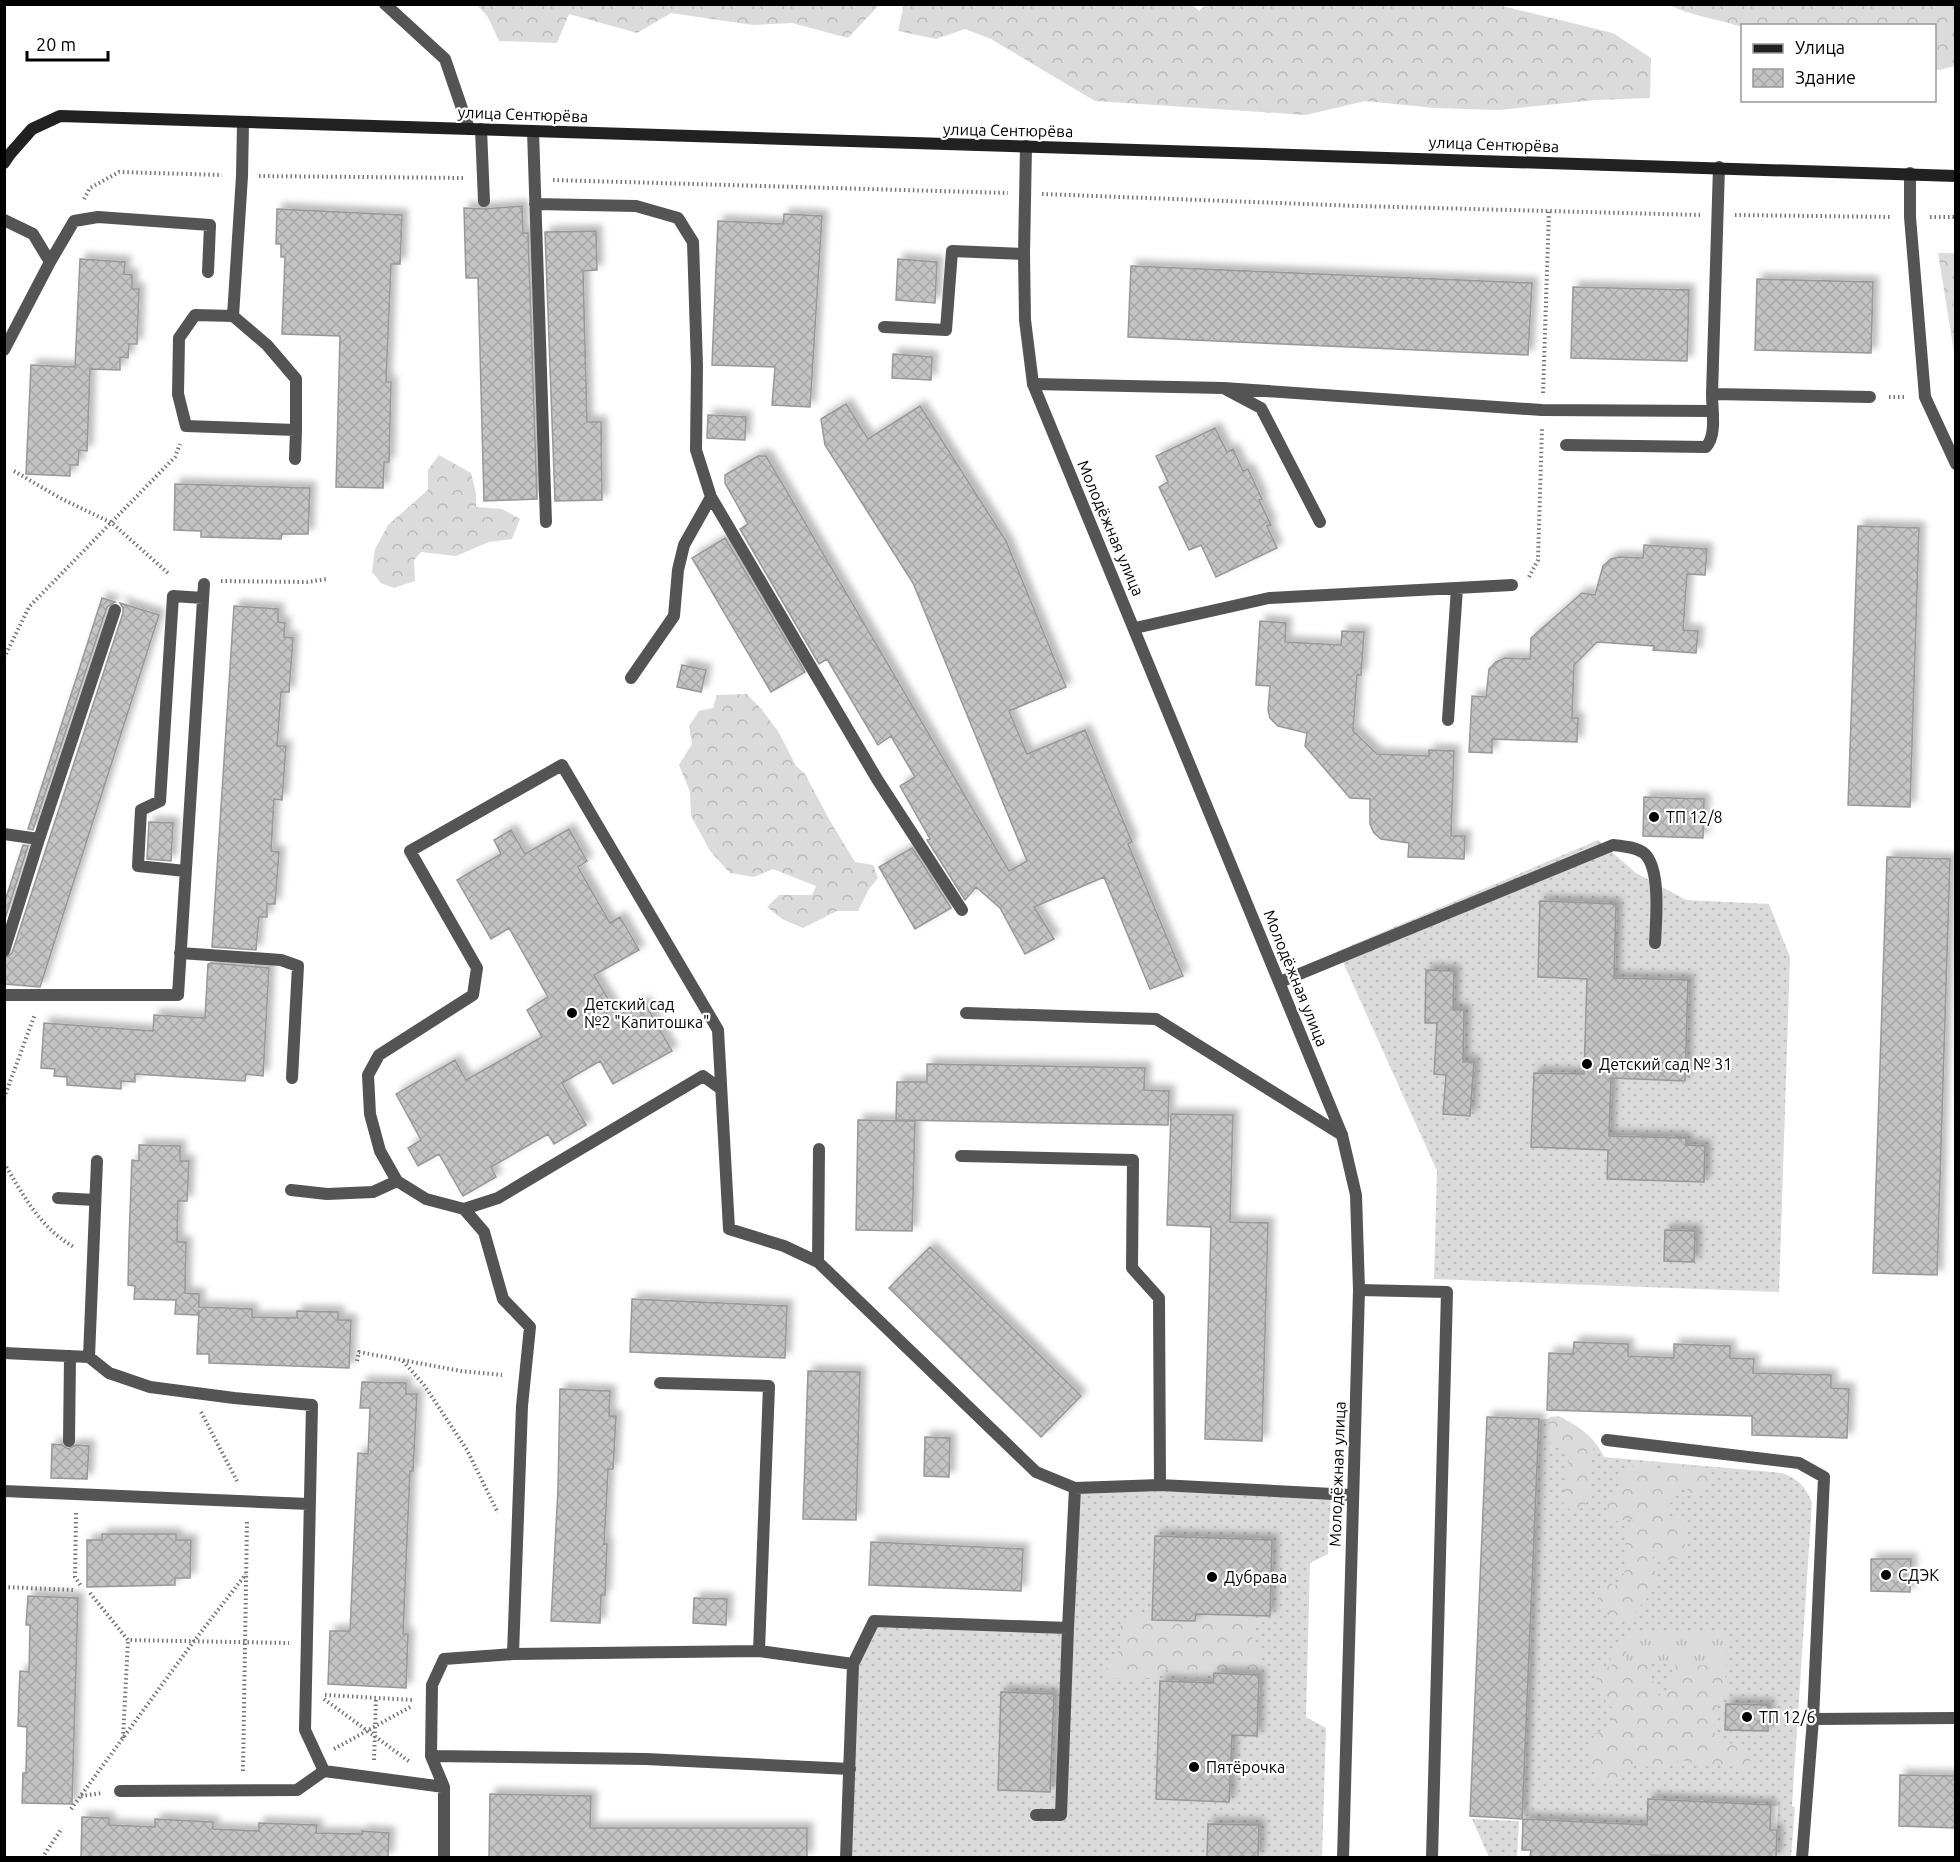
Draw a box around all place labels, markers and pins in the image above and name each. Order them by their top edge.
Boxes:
place label: ТП 12/8 [1666,808,1723,826]
marker: ТП 12/8 [1647,810,1661,824]
place label: Детский сад №2 "Капитошка" [584,995,709,1031]
marker: Детский сад №2 "Капитошка" [565,1006,579,1020]
place label: Детский сад № 31 [1599,1055,1732,1073]
marker: Детский сад № 31 [1580,1057,1594,1071]
place label: СДЭК [1898,1566,1939,1584]
place label: Дубрава [1224,1568,1287,1586]
marker: СДЭК [1879,1568,1893,1582]
marker: Дубрава [1205,1570,1219,1584]
place label: ТП 12/6 [1759,1708,1816,1726]
marker: ТП 12/6 [1740,1710,1754,1724]
place label: Пятёрочка [1206,1758,1285,1776]
marker: Пятёрочка [1187,1760,1201,1774]

